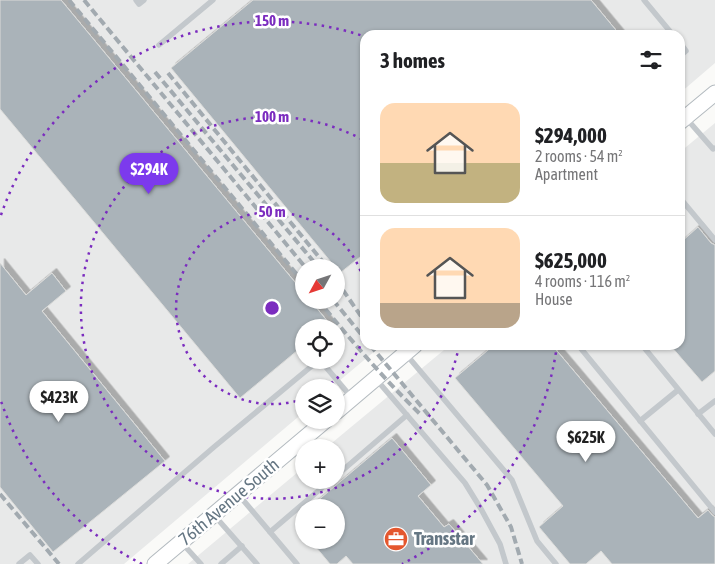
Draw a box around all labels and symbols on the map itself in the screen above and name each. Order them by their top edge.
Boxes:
text: 150 m [255,12,289,29]
text: 100 m [255,108,289,125]
pin: $294K [114,152,184,195]
text: 50 m [259,203,286,220]
north arrow [295,259,345,309]
centre of rings [263,299,281,317]
pin: $423K [24,380,94,423]
pin: $625K [551,420,621,463]
street label: 76th Avenue South [174,454,283,550]
office icon: Transstar [383,526,409,552]
place label: Transstar [414,528,475,549]

